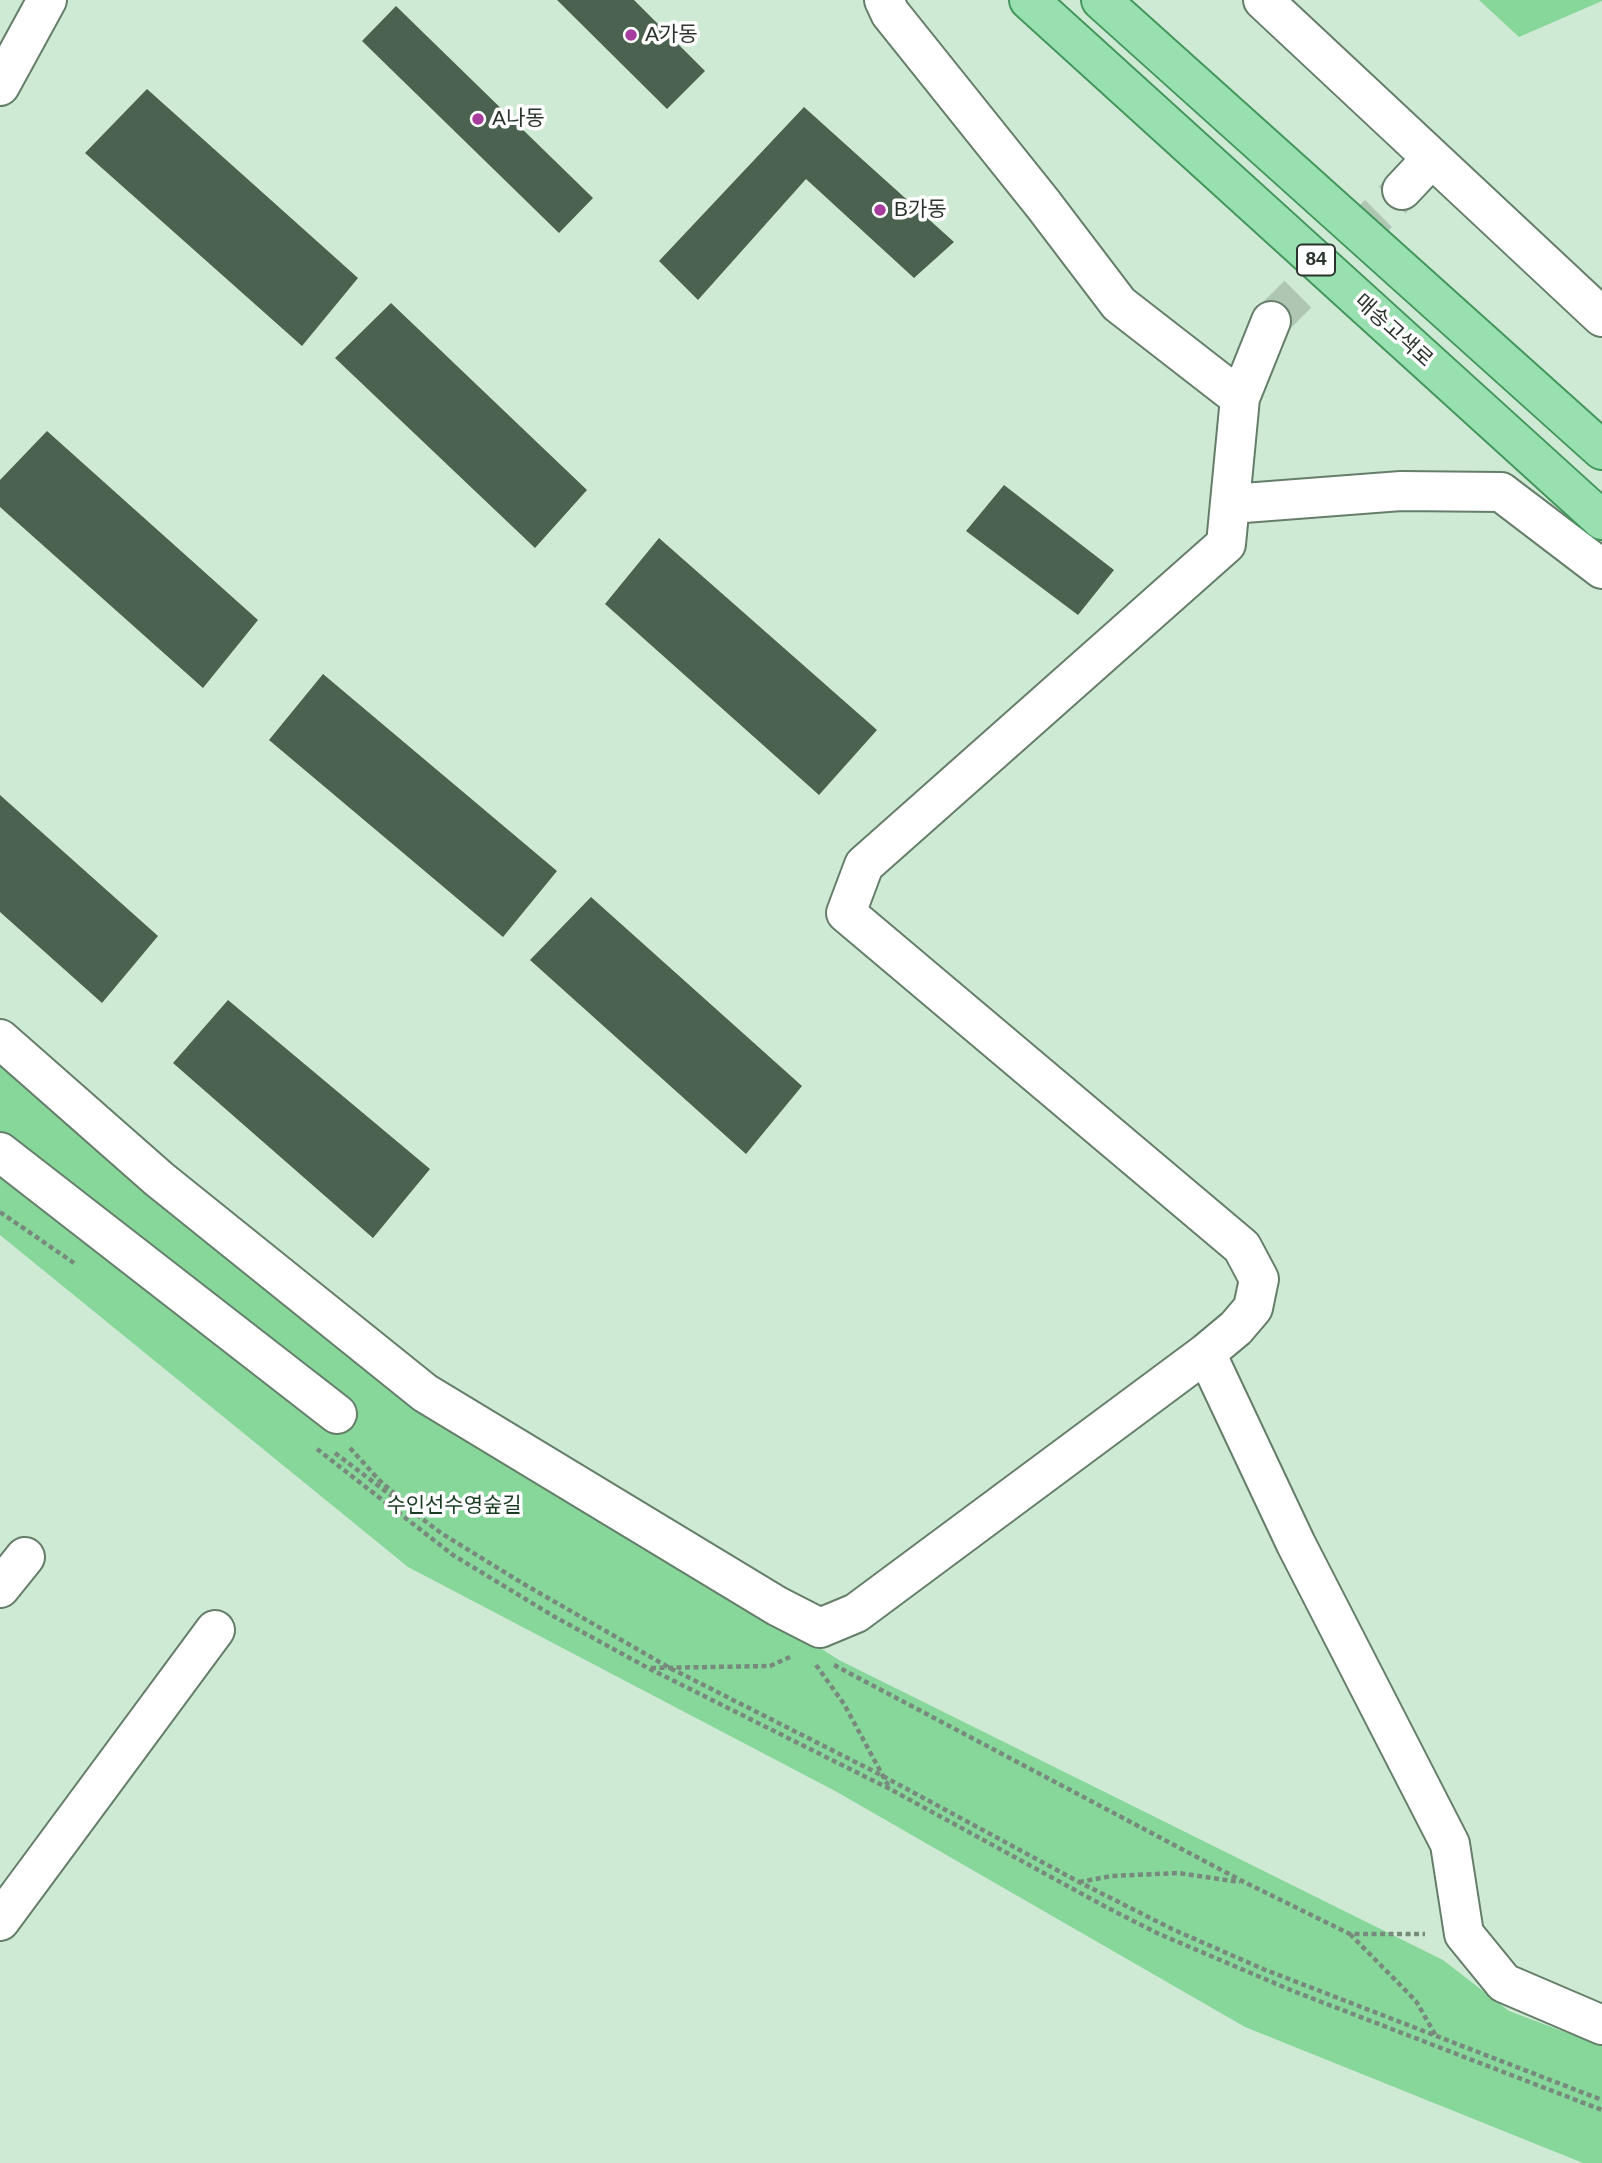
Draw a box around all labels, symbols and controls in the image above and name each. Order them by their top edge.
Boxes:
place label: A가동 [645,22,698,48]
marker: A가동 [623,27,639,43]
place label: A나동 [492,106,545,132]
marker: A나동 [470,111,486,127]
place label: B가동 [894,197,947,223]
marker: B가동 [872,202,888,218]
road number: 84 [1297,244,1335,276]
street label: 매송고색로 [1349,289,1437,373]
park label: 수인선수영숲길 [386,1493,522,1519]

